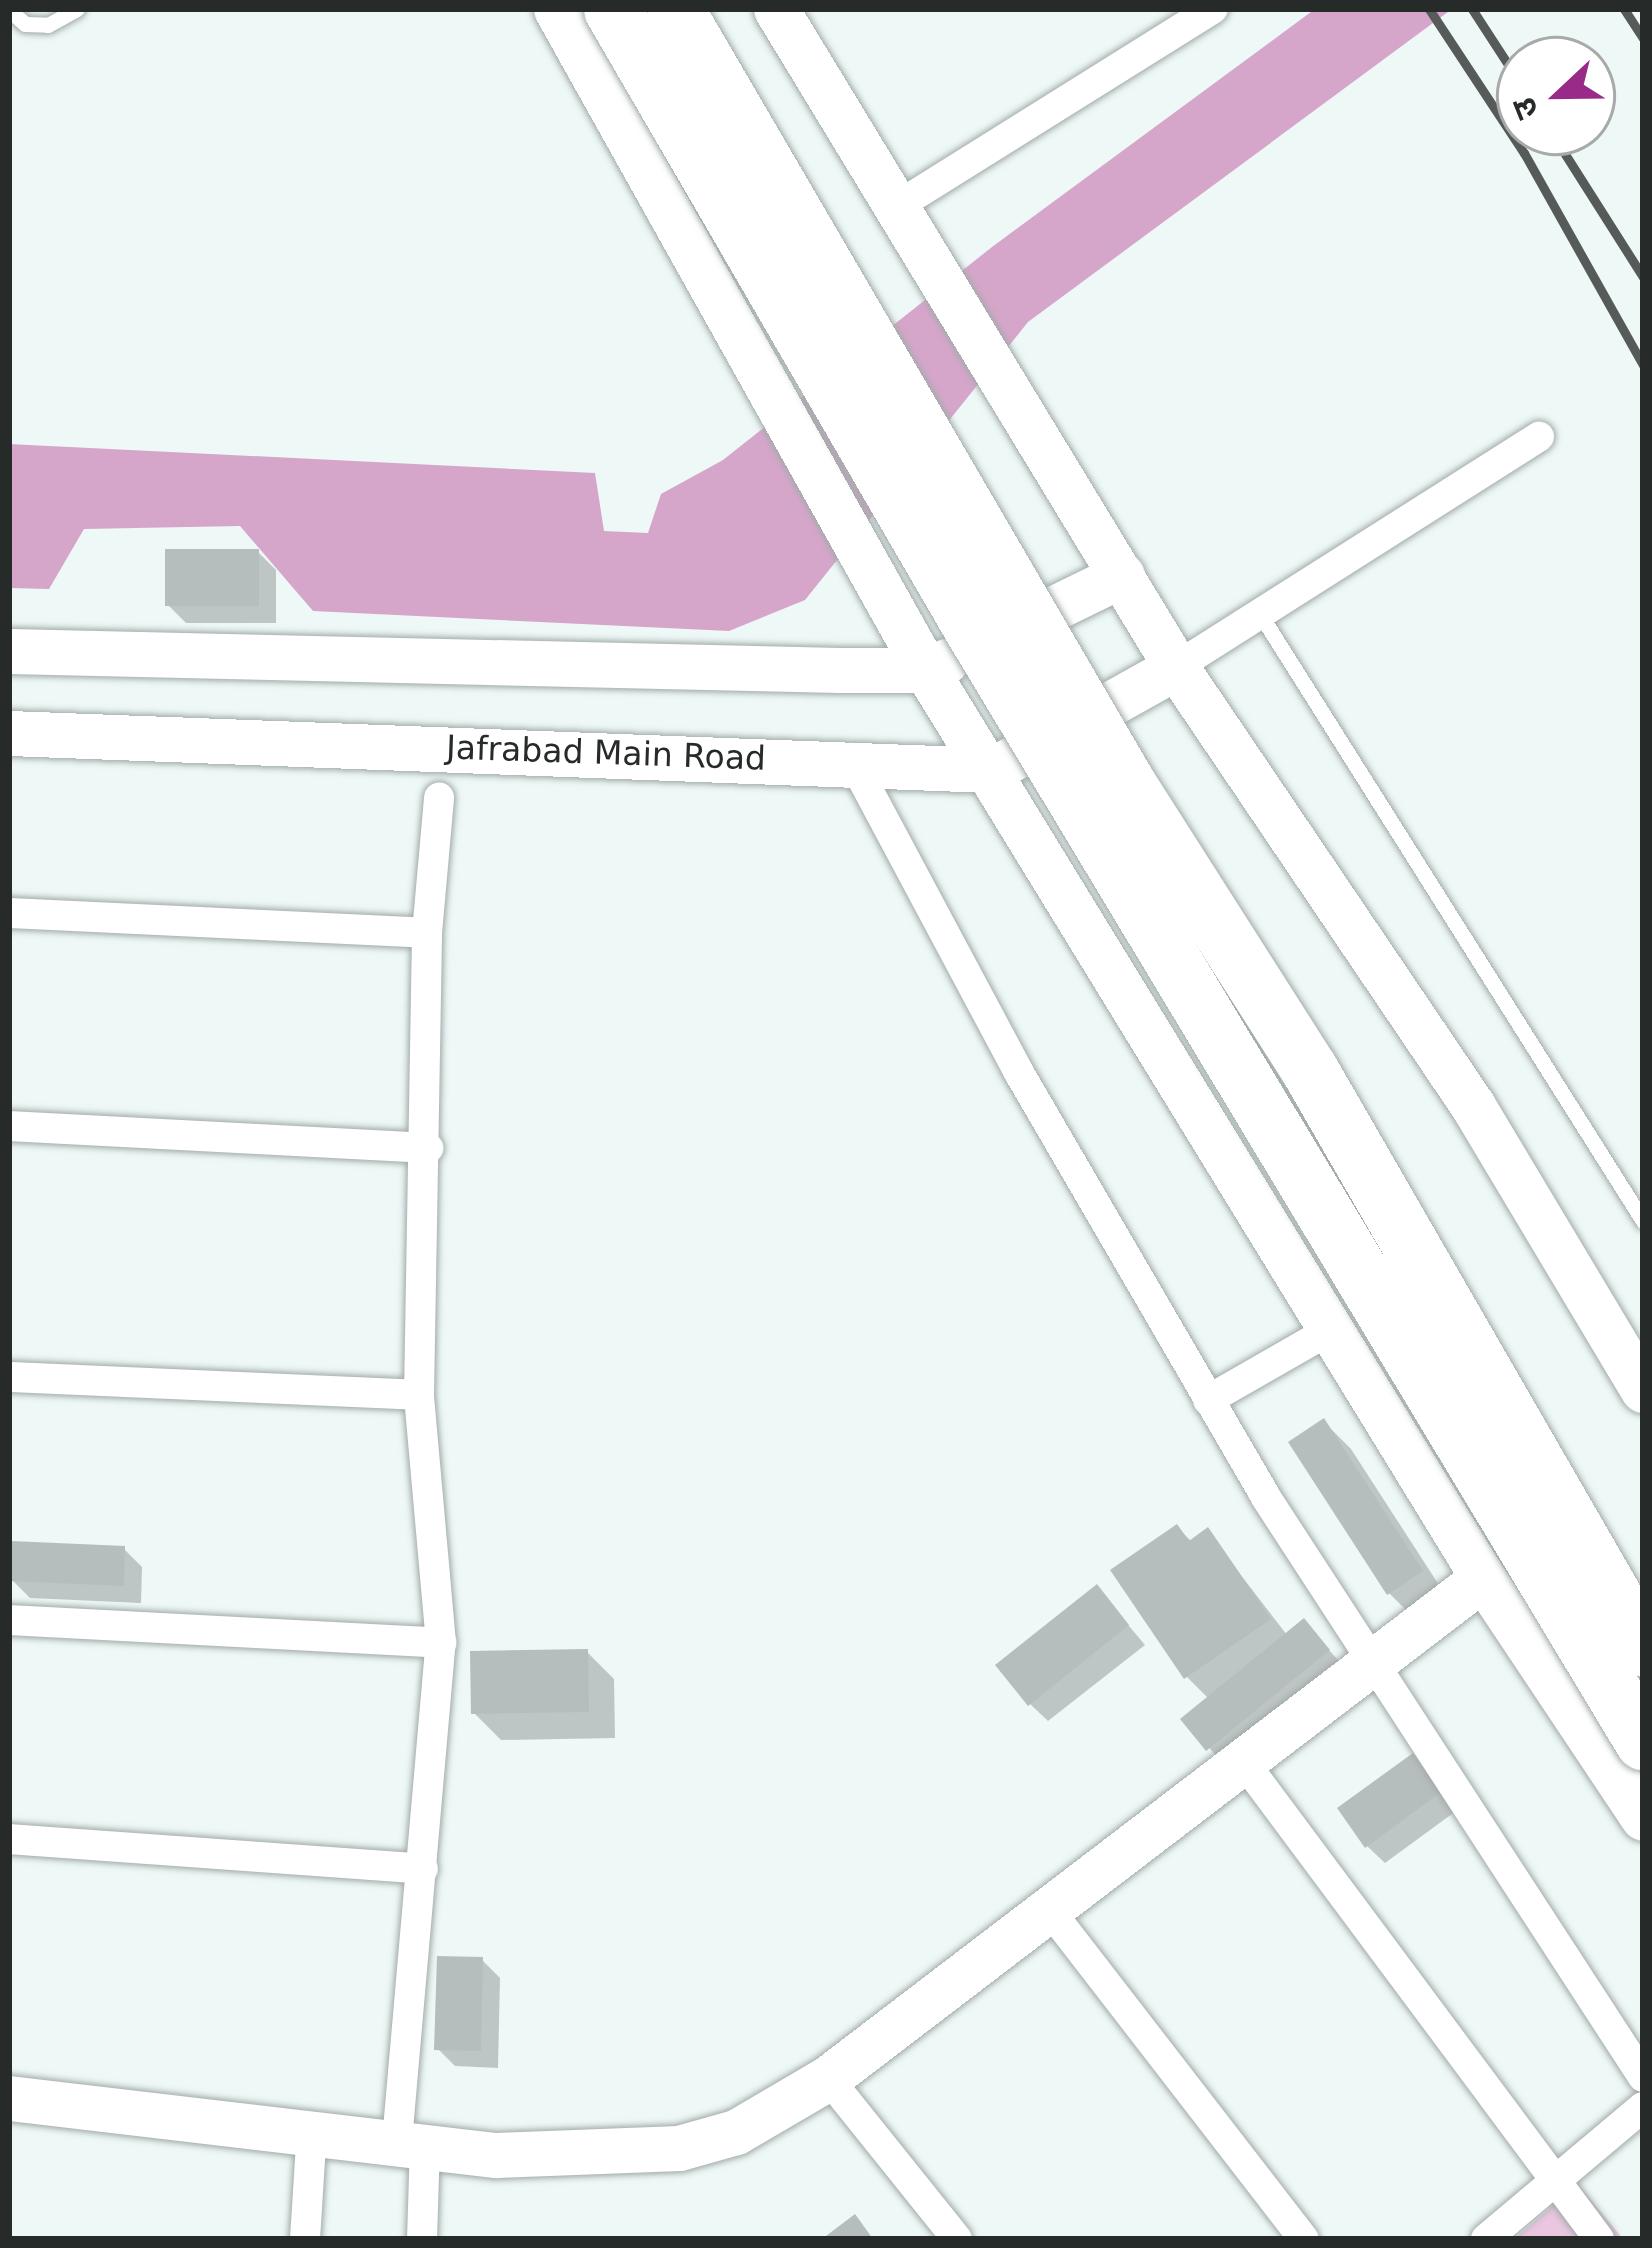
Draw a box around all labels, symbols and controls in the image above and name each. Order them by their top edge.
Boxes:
north arrow [1496,36,1616,156]
text: उ [1503,92,1547,125]
street label: Jafrabad Main Road [445,728,767,778]

